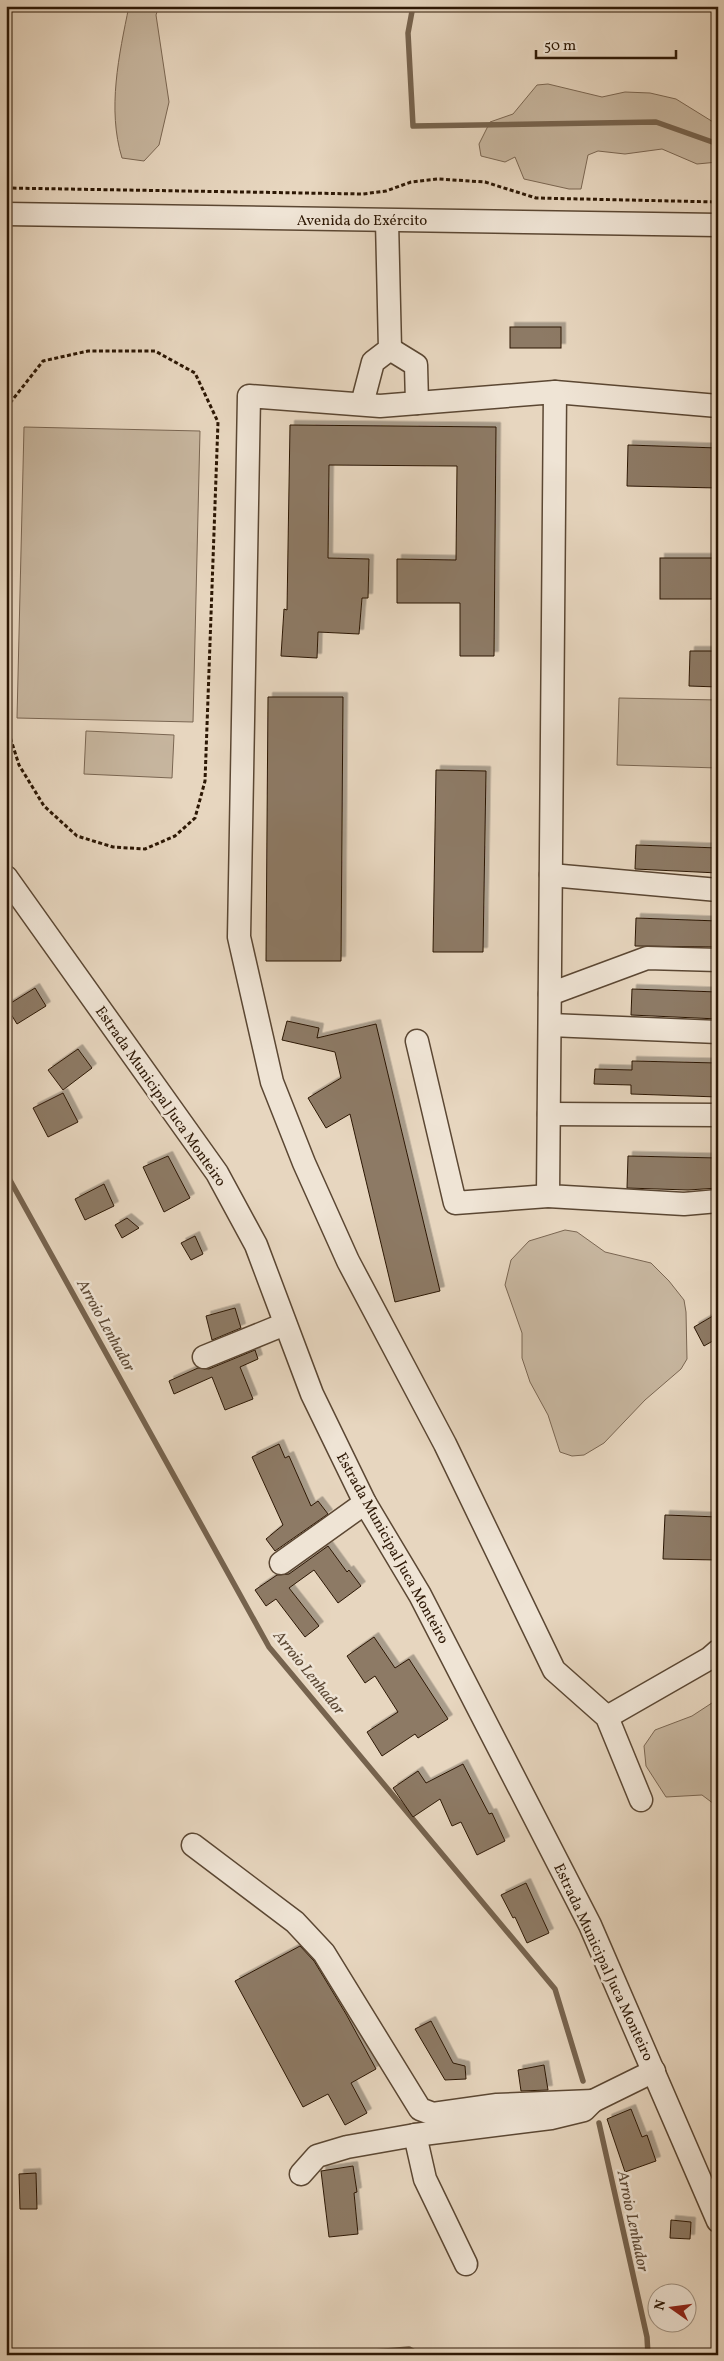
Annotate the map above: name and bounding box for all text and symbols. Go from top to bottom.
scale bar [536,28,676,60]
text: 50 m [544,36,576,57]
street label: Avenida do Exército [297,211,427,232]
street label: Estrada Municipal Juca Monteiro [89,1002,230,1191]
water label: Arroio Lenhador [70,1275,140,1377]
street label: Estrada Municipal Juca Monteiro [330,1449,453,1648]
water label: Arroio Lenhador [267,1626,350,1721]
street label: Estrada Municipal Juca Monteiro [547,1860,658,2065]
water label: Arroio Lenhador [610,2168,654,2275]
north arrow [646,2284,696,2334]
text: N [650,2298,671,2312]

